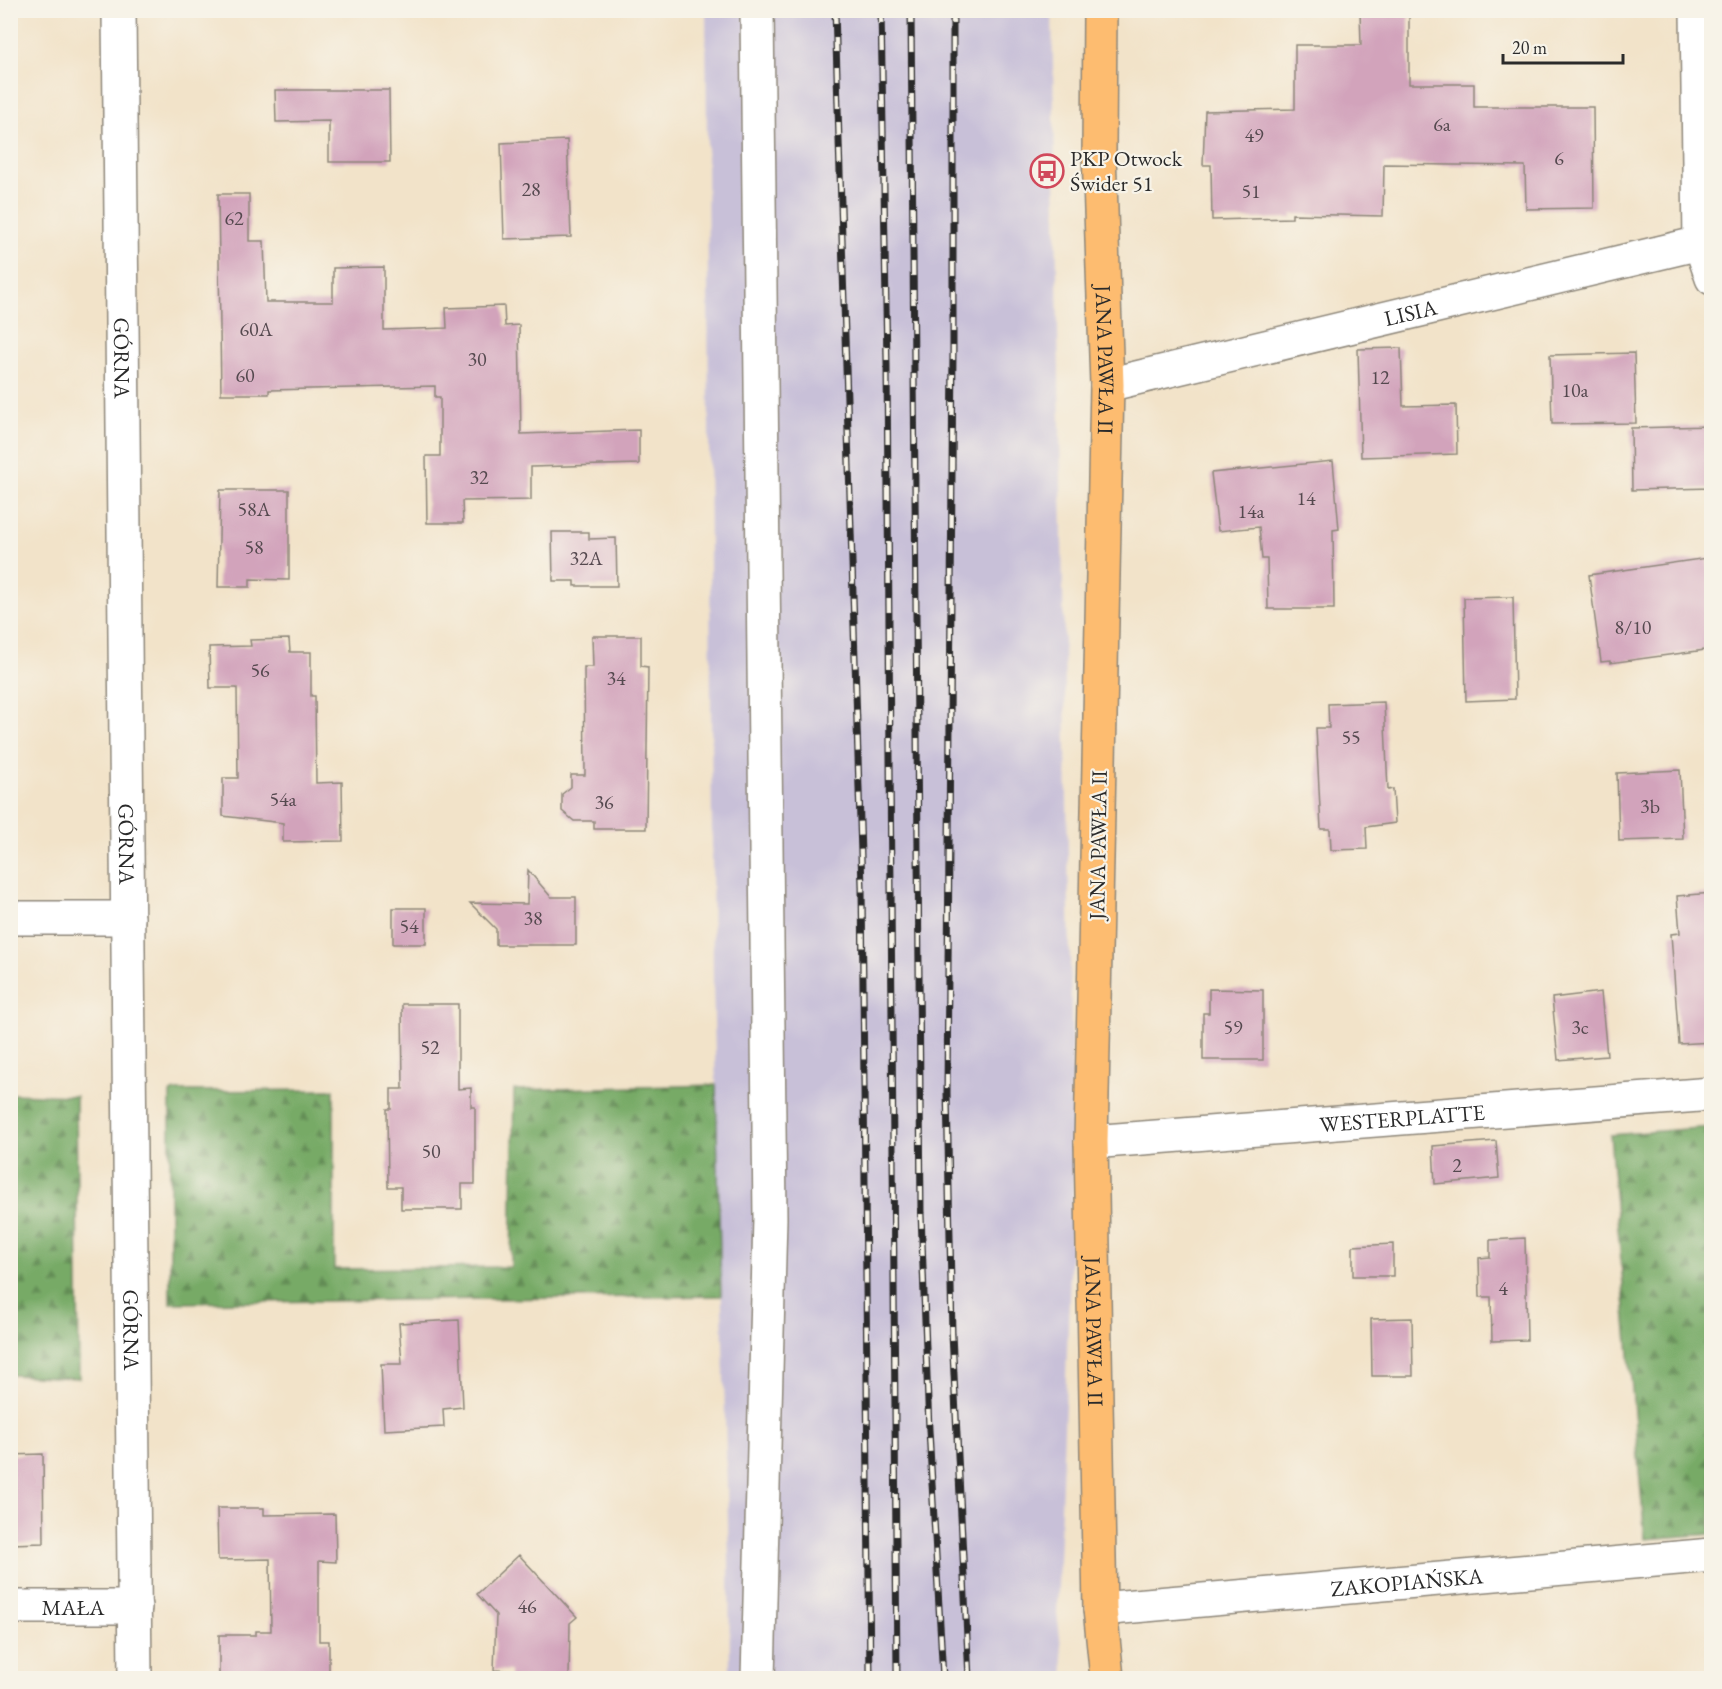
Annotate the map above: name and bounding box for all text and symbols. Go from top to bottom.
scale bar [1503,27,1623,65]
text: 20 m [1512,36,1547,59]
house number: 6a [1433,111,1451,137]
house number: 49 [1244,122,1264,148]
place label: PKP Otwock Świder 51 [1070,144,1183,198]
house number: 6 [1554,145,1564,171]
bus stop icon: PKP Otwock Świder 51 [1029,153,1065,189]
house number: 28 [521,176,541,202]
house number: 51 [1241,178,1261,204]
house number: 62 [224,205,244,231]
street label: JANA PAWŁA II [1089,283,1122,436]
street label: LISIA [1381,292,1440,333]
house number: 60A [239,316,273,342]
street label: GÓRNA [107,317,137,399]
house number: 30 [467,346,487,372]
house number: 60 [235,362,255,388]
house number: 12 [1370,364,1390,390]
house number: 10a [1561,377,1589,403]
house number: 32 [469,464,489,490]
house number: 14 [1296,485,1316,511]
house number: 58A [237,496,271,522]
house number: 14a [1237,498,1265,524]
house number: 58 [244,534,264,560]
house number: 32A [569,545,603,571]
house number: 8/10 [1615,614,1652,640]
house number: 56 [250,657,270,683]
house number: 34 [606,665,626,691]
house number: 55 [1341,724,1361,750]
street label: JANA PAWŁA II [1082,769,1114,922]
house number: 54a [269,786,297,812]
house number: 36 [594,789,614,815]
house number: 3b [1640,793,1660,819]
street label: GÓRNA [112,803,142,885]
house number: 38 [523,905,543,931]
house number: 54 [399,913,419,939]
house number: 59 [1223,1014,1243,1040]
house number: 3c [1571,1014,1589,1040]
house number: 52 [420,1034,440,1060]
street label: WESTERPLATTE [1318,1097,1486,1139]
house number: 50 [421,1138,441,1164]
house number: 2 [1452,1152,1462,1178]
street label: JANA PAWŁA II [1079,1255,1111,1407]
house number: 4 [1498,1275,1508,1301]
street label: GÓRNA [117,1289,147,1371]
street label: ZAKOPIAŃSKA [1329,1561,1485,1603]
street label: MAŁA [41,1593,105,1622]
house number: 46 [517,1593,537,1619]

